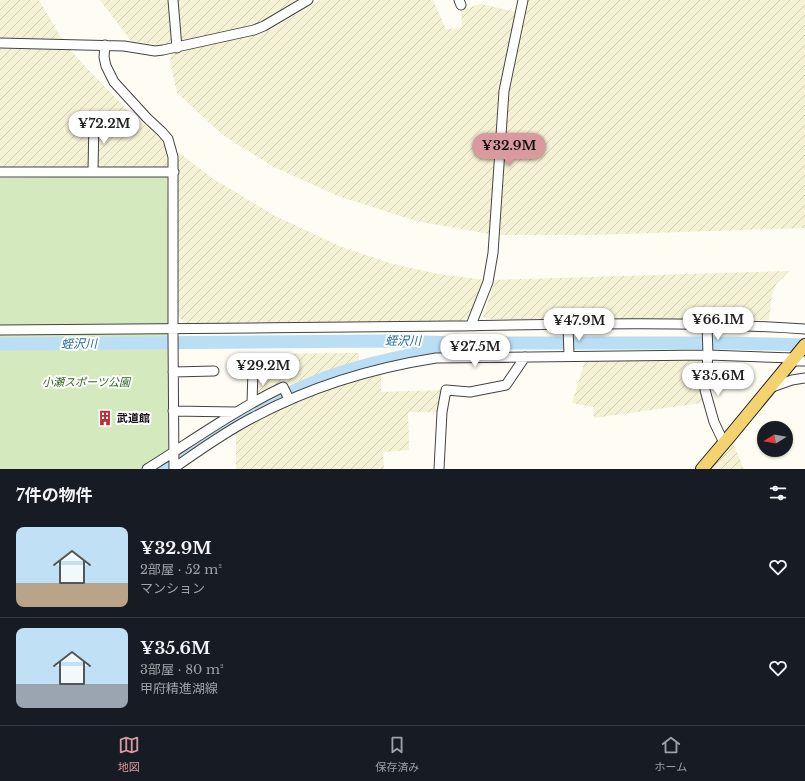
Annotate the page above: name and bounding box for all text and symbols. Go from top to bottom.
pin: ¥72.2M [71,111,137,145]
text: ¥72.2M [78,115,130,132]
pin: ¥32.9M [476,133,542,167]
text: ¥32.9M [482,137,536,154]
pin: ¥66.1M [685,307,751,341]
pin: ¥47.9M [546,308,612,342]
text: ¥66.1M [692,311,744,328]
text: ¥47.9M [553,312,605,329]
water label: 蛭沢川 [385,333,423,348]
pin: ¥27.5M [442,334,508,368]
water label: 蛭沢川 [61,336,99,351]
text: ¥27.5M [449,338,501,355]
pin: ¥29.2M [230,353,296,387]
text: ¥29.2M [236,357,290,374]
pin: ¥35.6M [685,363,751,397]
text: ¥35.6M [691,367,745,384]
park label: 小瀬スポーツ公園 [42,375,132,389]
building icon: 武道館 [96,409,114,427]
place label: 武道館 [117,411,150,425]
north arrow [757,421,793,457]
map controls [757,421,793,457]
icon: filters [767,482,789,504]
text: 7件の物件 [16,485,93,506]
text: ¥32.9M [140,538,212,559]
icon: home [48,543,96,591]
icon: heart [767,556,789,578]
text: 2部屋 · 52 m² [140,561,222,578]
text: マンション [140,580,205,597]
text: ¥35.6M [140,638,211,659]
icon: home [48,644,96,692]
icon: heart [767,657,789,679]
text: 3部屋 · 80 m² [140,661,224,678]
text: 甲府精進湖線 [140,680,218,697]
tab: 地図 [118,734,140,774]
tab: 保存済み [375,734,419,774]
tab: ホーム [655,734,687,774]

